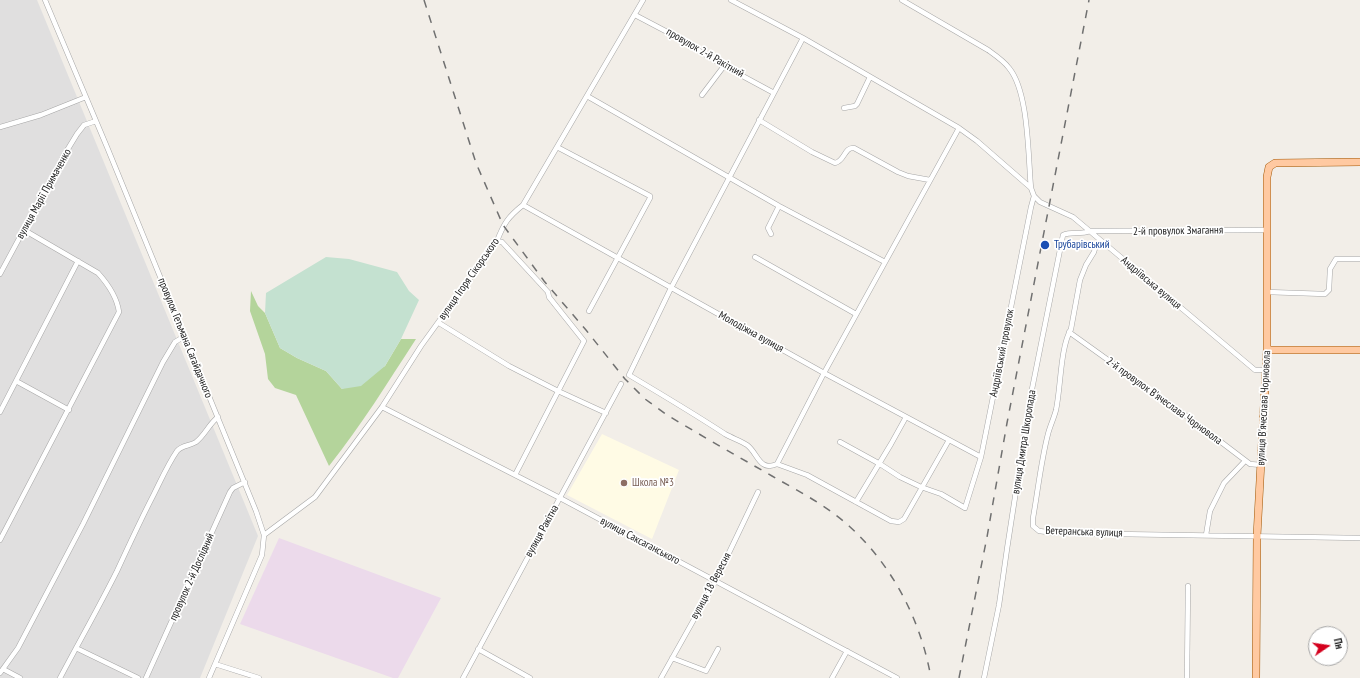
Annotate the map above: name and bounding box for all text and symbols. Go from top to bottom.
street label: провулок 2-й Ракітний [664,25,746,81]
street label: вулиця Марії Примаченко [14,147,74,241]
street label: 2-й провулок Змагання [1133,224,1223,238]
street label: вулиця Ігоря Сікорського [436,235,502,323]
place label: Трубарівський [1054,238,1109,252]
marker: Трубарівський [1039,239,1051,251]
street label: Андріївська вулиця [1118,254,1184,312]
street label: провулок Гетьмана Сагайдачного [155,276,215,400]
street label: Андріївський провулок [987,308,1017,398]
street label: Молодіжна вулиця [716,309,786,355]
street label: вулиця В'ячеслава Чорновола [1254,350,1274,466]
street label: 2-й провулок В'ячеслава Чорновола [1103,354,1225,448]
street label: вулиця Дмитра Шкоропада [1009,389,1039,495]
place label: Школа №3 [632,476,674,490]
marker: Школа №3 [619,478,629,488]
street label: вулиця Ракітна [522,503,562,559]
street label: вулиця Саксаганського [598,514,682,568]
street label: Ветеранська вулиця [1045,524,1123,540]
street label: провулок 2-й Дослідний [167,531,217,623]
street label: вулиця 18 Вересня [688,551,734,621]
north arrow [1308,626,1348,666]
text: Пн [1331,637,1347,650]

